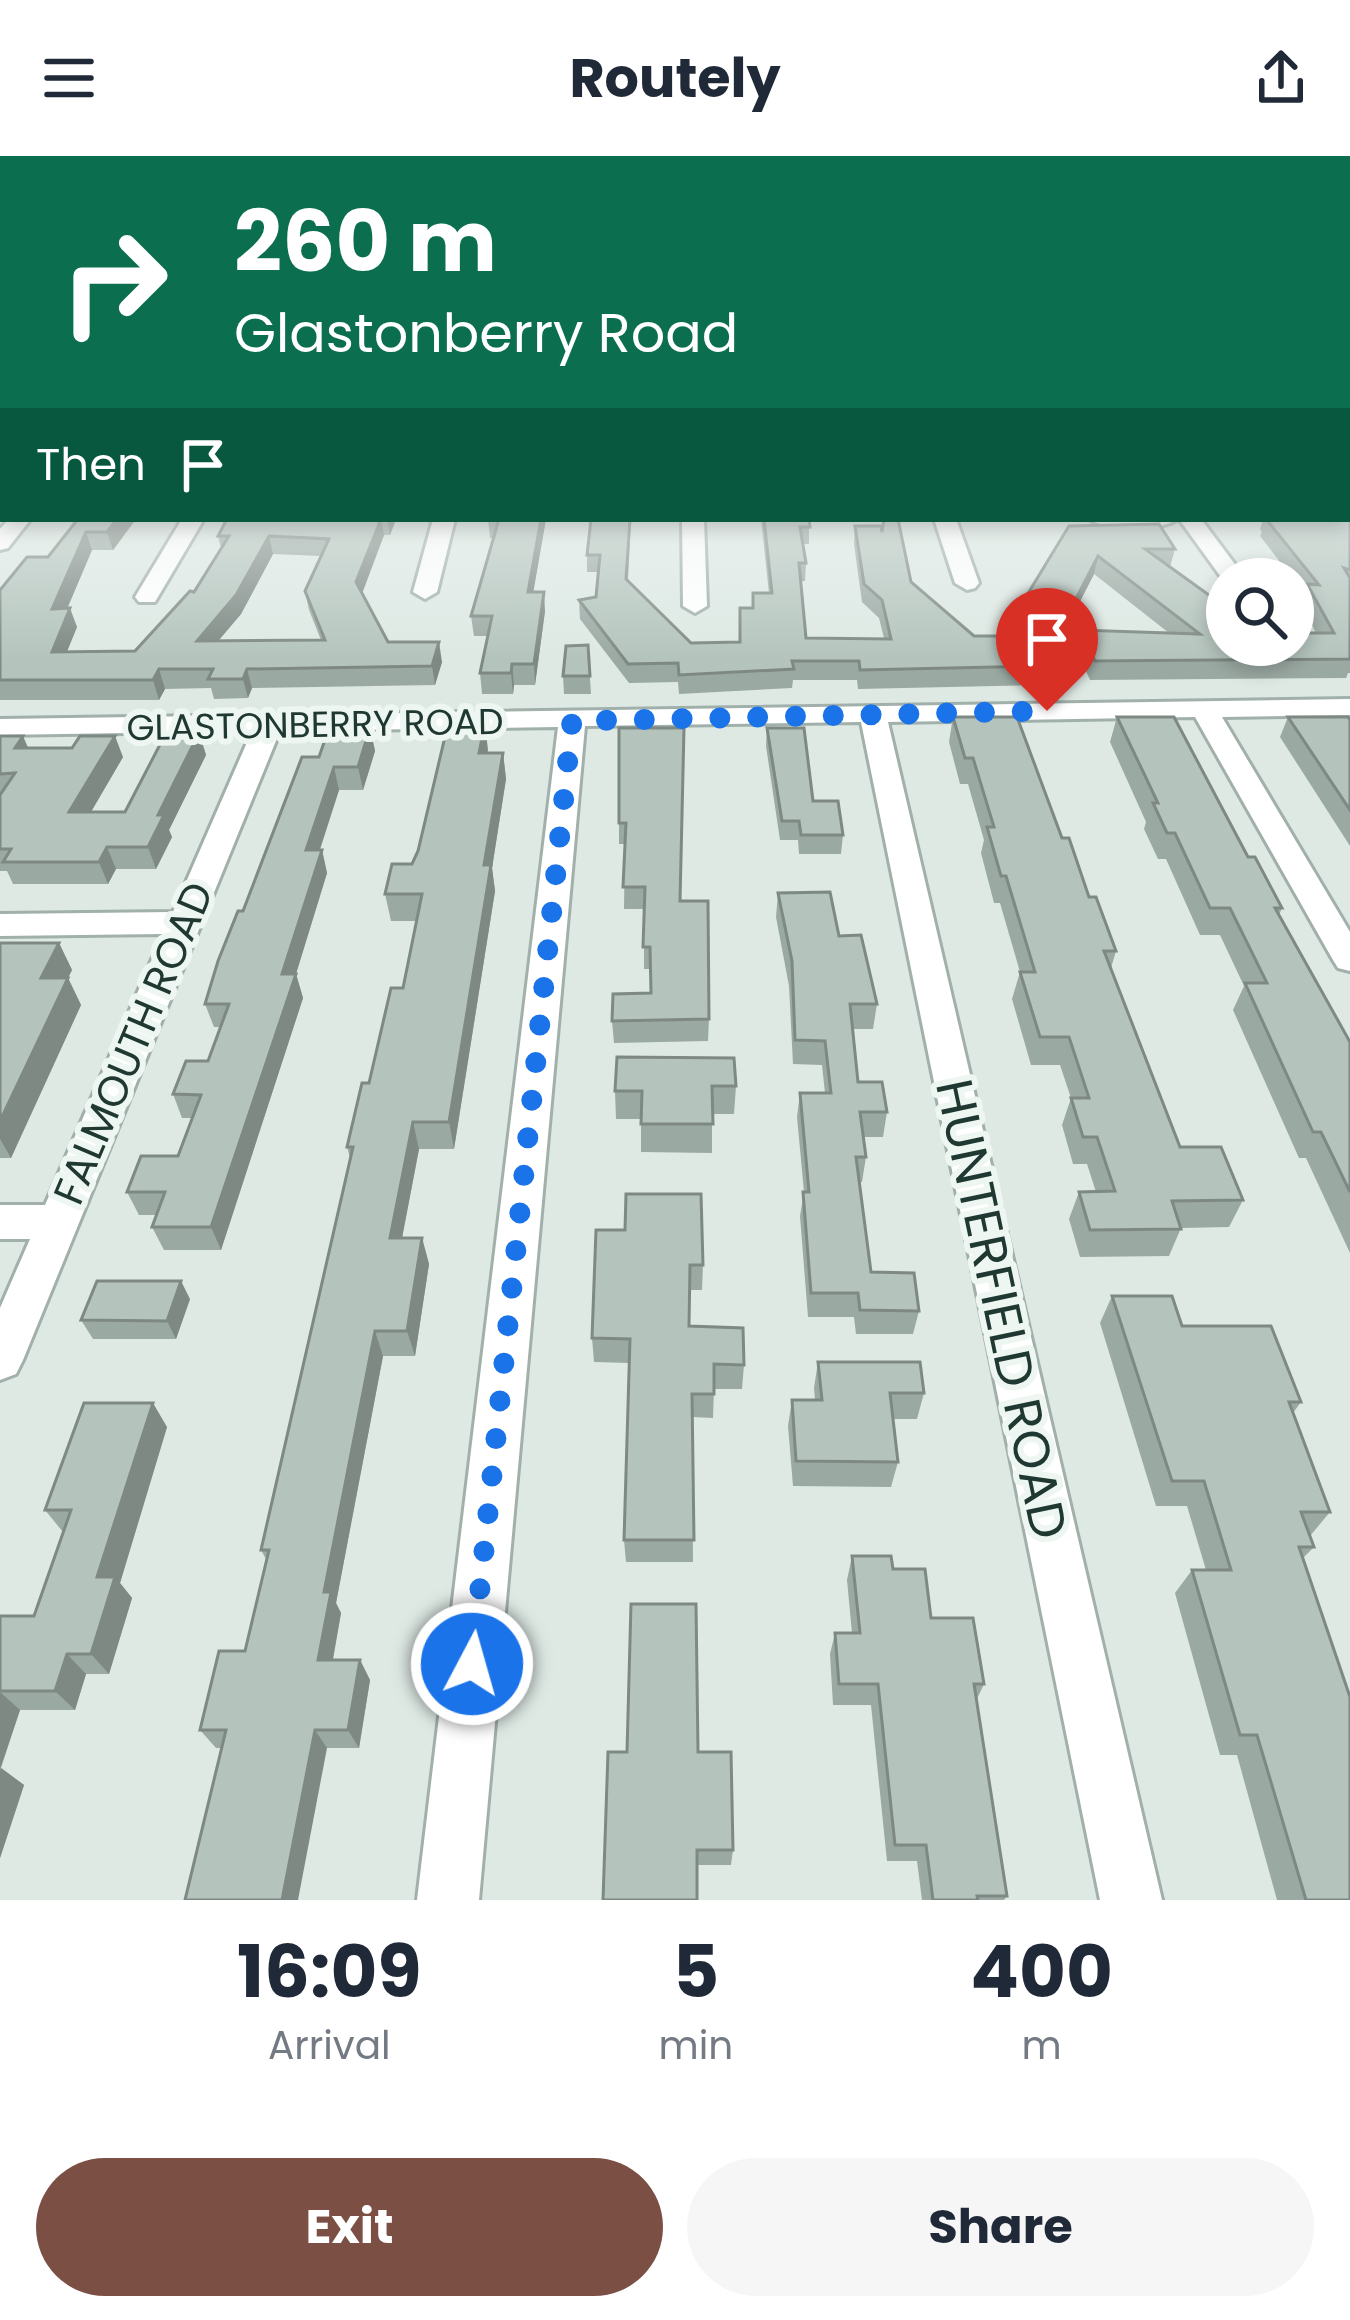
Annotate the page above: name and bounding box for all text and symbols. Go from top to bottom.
text: Routely [569,40,781,116]
icon: menu [36,45,102,111]
icon: share [1248,45,1314,111]
text: 260 m [234,183,497,300]
icon: right [36,204,192,360]
text: Glastonberry Road [234,295,738,371]
icon: arrive [170,432,236,498]
text: Then [36,433,146,496]
map controls [1206,558,1314,666]
button: search [1206,558,1314,666]
pin [996,588,1098,711]
icon: arrive [1014,606,1080,672]
street label: GLASTONBERRY ROAD [126,696,504,753]
street label: FALMOUTH ROAD [39,873,228,1213]
street label: HUNTERFIELD ROAD [918,1073,1086,1545]
position arrow [409,1601,535,1727]
text: 16:09 [237,1921,422,2022]
text: 5 [673,1921,719,2022]
text: 400 [970,1921,1113,2022]
text: Arrival [268,2018,391,2073]
text: min [659,2018,733,2073]
text: m [1022,2018,1062,2073]
button: Exit [36,2158,663,2296]
button: Share [687,2158,1314,2296]

